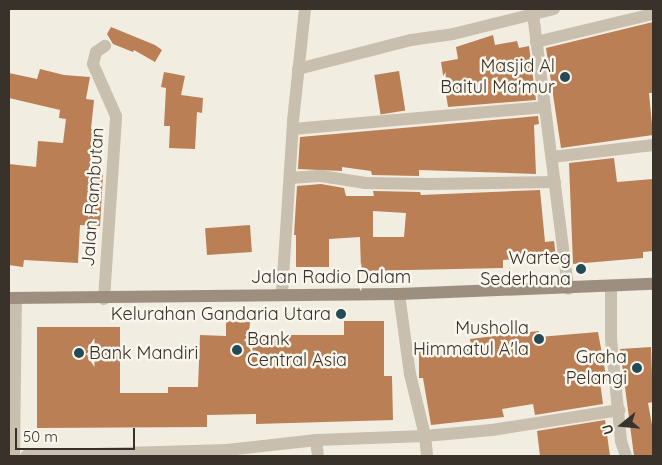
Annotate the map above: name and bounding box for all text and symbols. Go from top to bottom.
place label: Masjid Al Baitul Ma'mur [440,56,555,98]
marker: Masjid Al Baitul Ma'mur [559,71,571,83]
street label: Jalan Rambutan [77,127,109,267]
place label: Warteg Sederhana [480,248,571,290]
marker: Warteg Sederhana [575,263,587,275]
street label: Jalan Radio Dalam [251,266,411,288]
place label: Kelurahan Gandaria Utara [111,303,331,325]
marker: Kelurahan Gandaria Utara [335,308,347,320]
place label: Musholla Himmatul A'la [413,318,529,360]
place label: Bank Central Asia [247,329,347,372]
marker: Musholla Himmatul A'la [533,333,545,345]
place label: Bank Mandiri [89,342,198,364]
marker: Bank Central Asia [231,344,243,356]
marker: Bank Mandiri [73,347,85,359]
place label: Graha Pelangi [566,347,627,389]
marker: Graha Pelangi [631,362,643,374]
north arrow [597,400,647,450]
scale bar [18,418,138,450]
text: U [598,422,618,437]
text: 50 m [23,427,58,446]

